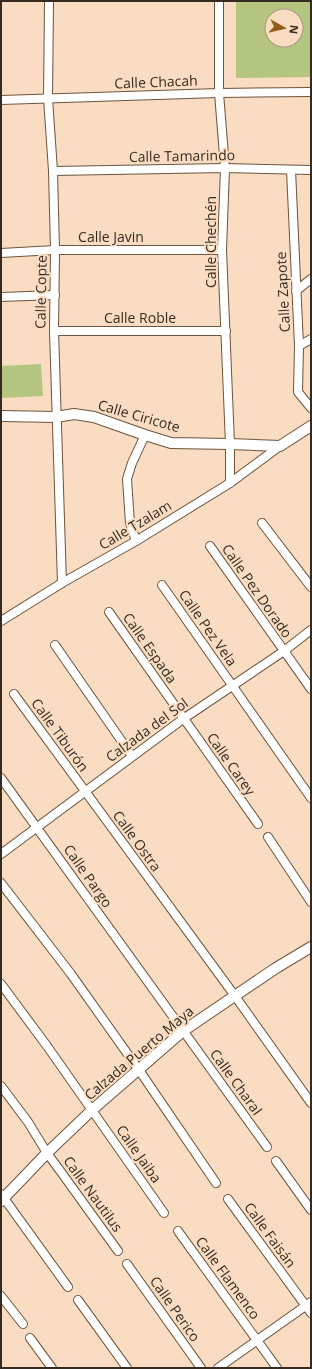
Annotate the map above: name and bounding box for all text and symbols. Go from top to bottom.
north arrow [264,8,304,48]
text: N [286,24,302,35]
street label: Calle Chacah [114,71,198,92]
street label: Calle Tamarindo [129,145,235,166]
street label: Calle Chechén [201,196,220,288]
street label: Calle Javin [78,227,144,246]
street label: Calle Zapote [271,251,294,333]
street label: Calle Copte [30,255,51,329]
street label: Calle Roble [104,308,176,327]
street label: Calle Ciricote [96,395,183,436]
street label: Calle Tzalam [95,495,175,554]
street label: Calle Pez Dorado [218,540,297,642]
street label: Calle Pez Vela [175,586,242,670]
street label: Calle Espada [119,609,182,687]
street label: Calzada del Sol [102,693,192,766]
street label: Calle Tiburón [27,694,93,775]
street label: Calle Carey [203,729,261,800]
street label: Calle Ostra [109,806,166,875]
street label: Calle Pargo [60,840,117,911]
street label: Calzada Puerto Maya [80,1001,197,1104]
street label: Calle Charal [206,1045,267,1119]
street label: Calle Jaiba [113,1121,166,1186]
street label: Calle Nautilus [59,1152,128,1236]
street label: Calle Faisán [240,1198,301,1271]
street label: Calle Flamenco [192,1232,265,1323]
street label: Calle Perico [146,1272,205,1345]

